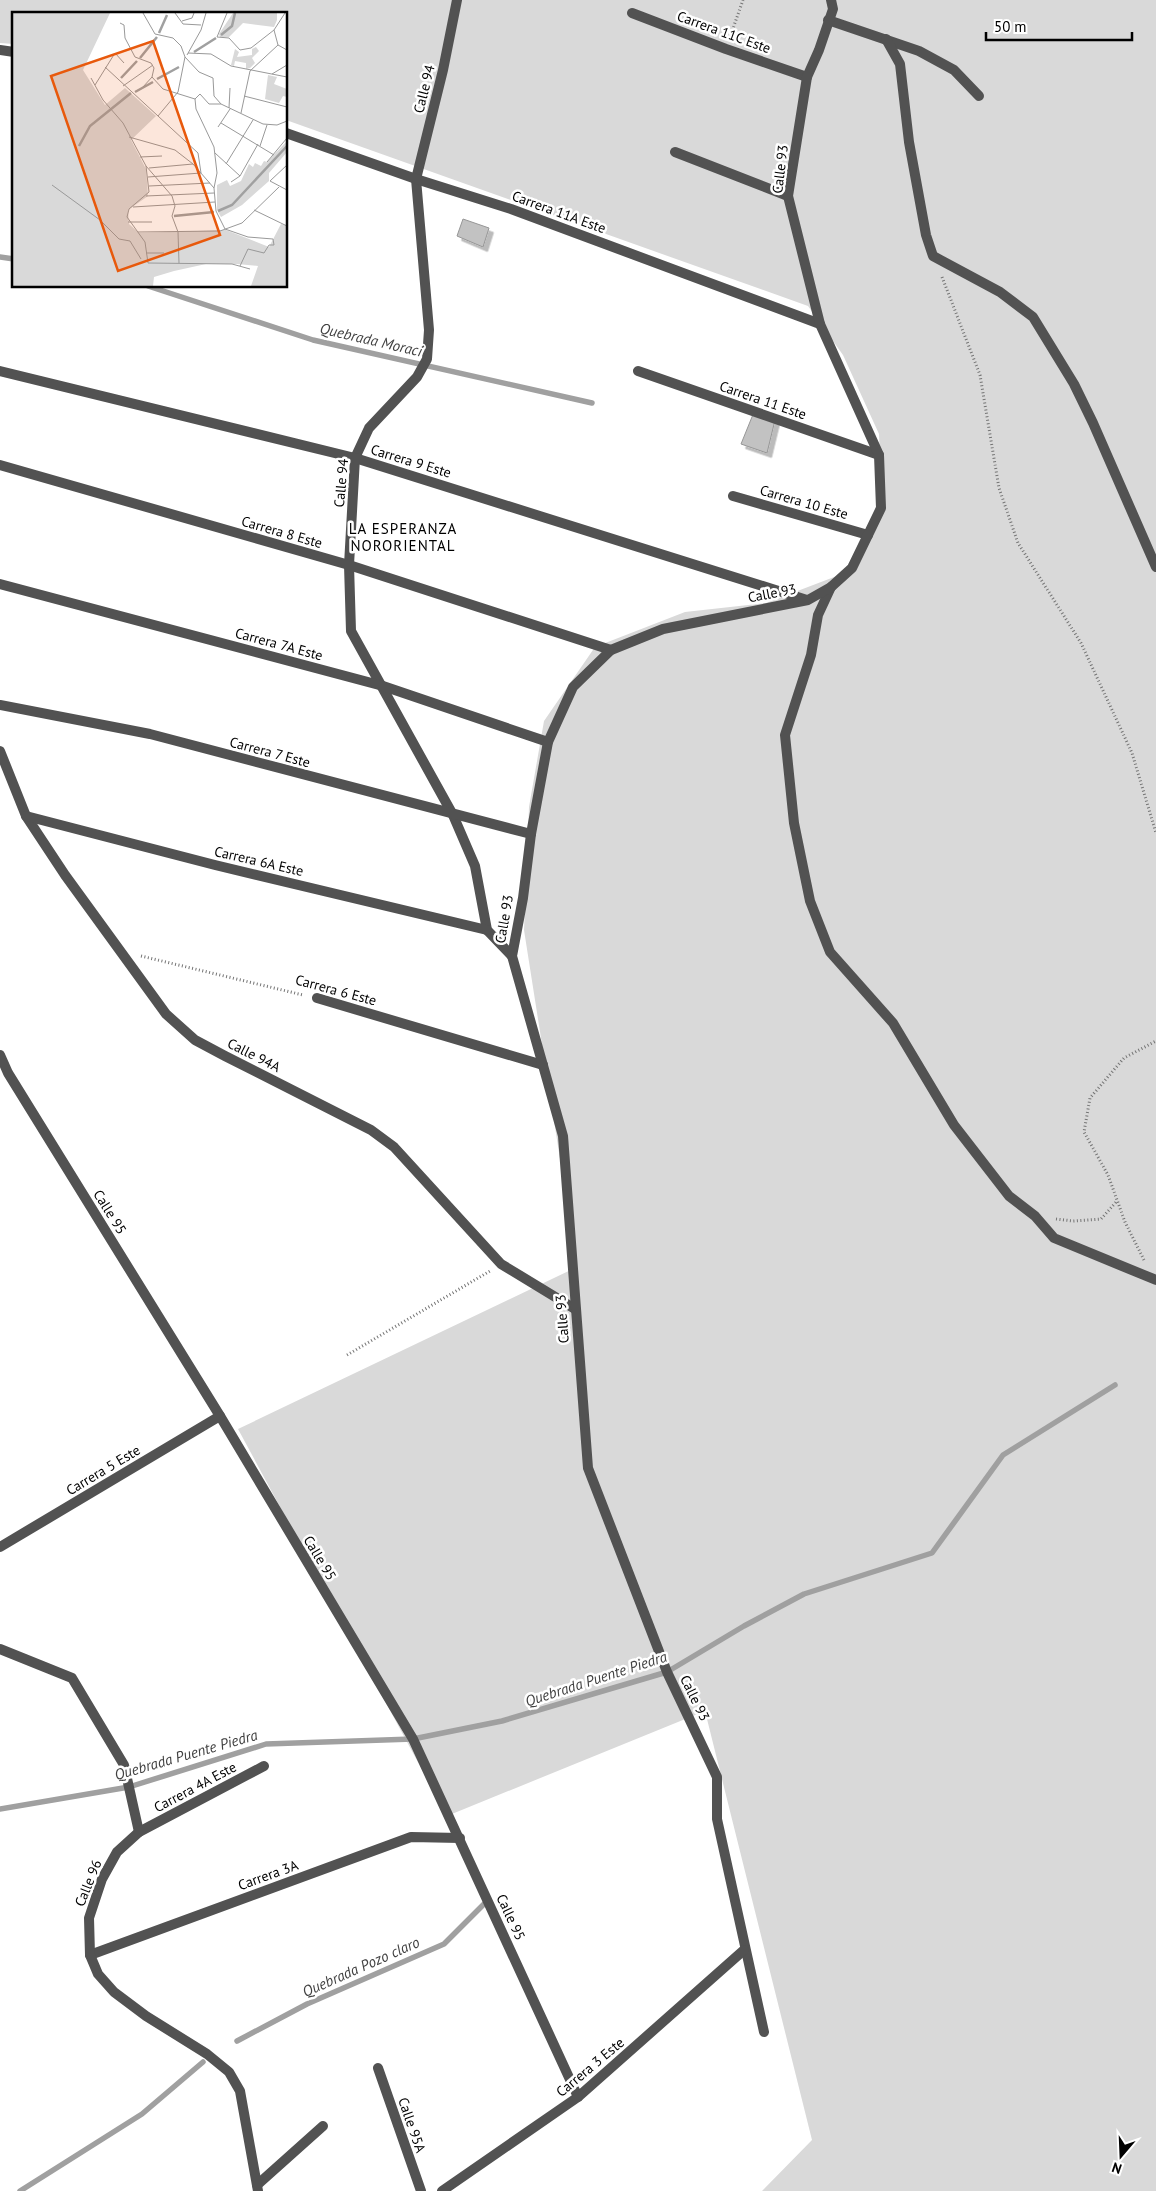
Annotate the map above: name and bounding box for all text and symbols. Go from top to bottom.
street label: Carrera 11C Este [675,7,773,57]
scale bar [986,10,1132,42]
inset map [12,12,288,288]
text: 50 m [994,17,1027,36]
street label: Calle 94 [409,63,439,115]
street label: Calle 93 [768,144,792,194]
street label: Carrera 11A Este [510,187,608,237]
water label: Quebrada Moraci [318,318,425,361]
street label: Carrera 11 Este [717,377,809,423]
street label: Carrera 9 Este [369,440,453,482]
street label: Calle 94 [330,457,352,508]
street label: Carrera 10 Este [758,481,850,523]
street label: Carrera 8 Este [240,512,324,552]
district label: LA ESPERANZA NORORIENTAL [349,519,457,555]
street label: Calle 93 [746,579,798,607]
street label: Carrera 7A Este [233,624,325,664]
street label: Carrera 7 Este [228,733,312,771]
street label: Carrera 6A Este [213,842,305,880]
street label: Calle 93 [491,893,517,945]
street label: Carrera 6 Este [293,971,379,1009]
street label: Calle 94A [224,1034,284,1076]
street label: Calle 95 [89,1186,131,1238]
street label: Calle 93 [551,1294,573,1344]
street label: Carrera 5 Este [63,1441,143,1499]
street label: Calle 95 [300,1532,340,1584]
water label: Quebrada Puente Piedra [522,1646,670,1710]
street label: Calle 93 [676,1672,714,1724]
water label: Quebrada Puente Piedra [112,1725,260,1784]
street label: Carrera 4A Este [151,1758,239,1816]
street label: Carrera 3A [236,1856,301,1894]
street label: Calle 96 [70,1857,106,1909]
street label: Calle 95 [492,1891,530,1943]
water label: Quebrada Pozo claro [299,1932,422,2001]
street label: Carrera 3 Este [552,2033,628,2101]
street label: Calle 95A [394,2095,430,2156]
north arrow [1096,2131,1146,2181]
text: N [1109,2158,1124,2178]

